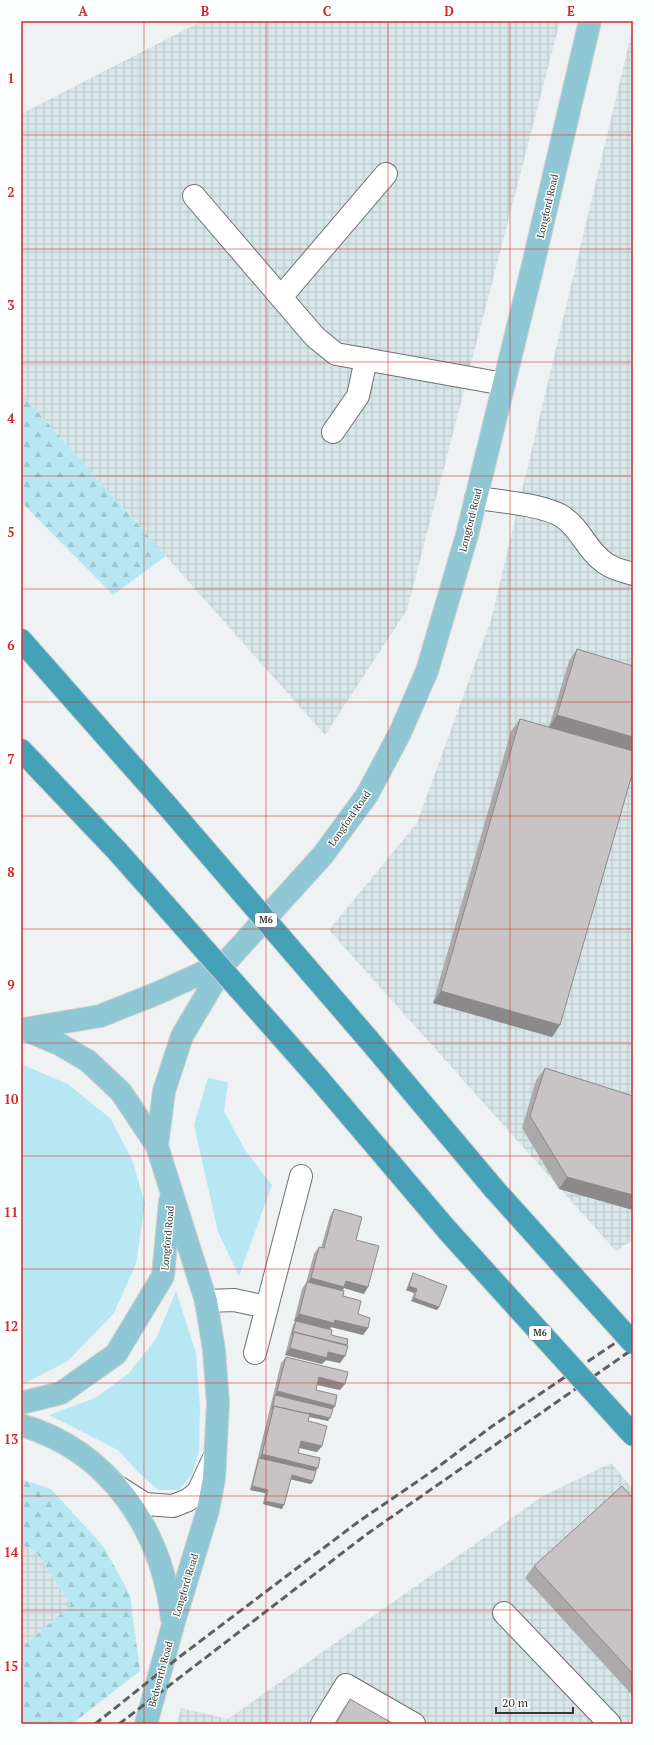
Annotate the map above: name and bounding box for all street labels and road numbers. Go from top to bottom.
street label: Longford Road [534,172,561,239]
street label: Longford Road [456,487,485,553]
street label: Longford Road [325,788,374,849]
road number: M6 [255,913,277,927]
street label: Longford Road [158,1205,177,1271]
road number: M6 [529,1326,551,1340]
street label: Longford Road [170,1552,201,1618]
street label: Bedworth Road [145,1639,176,1708]

